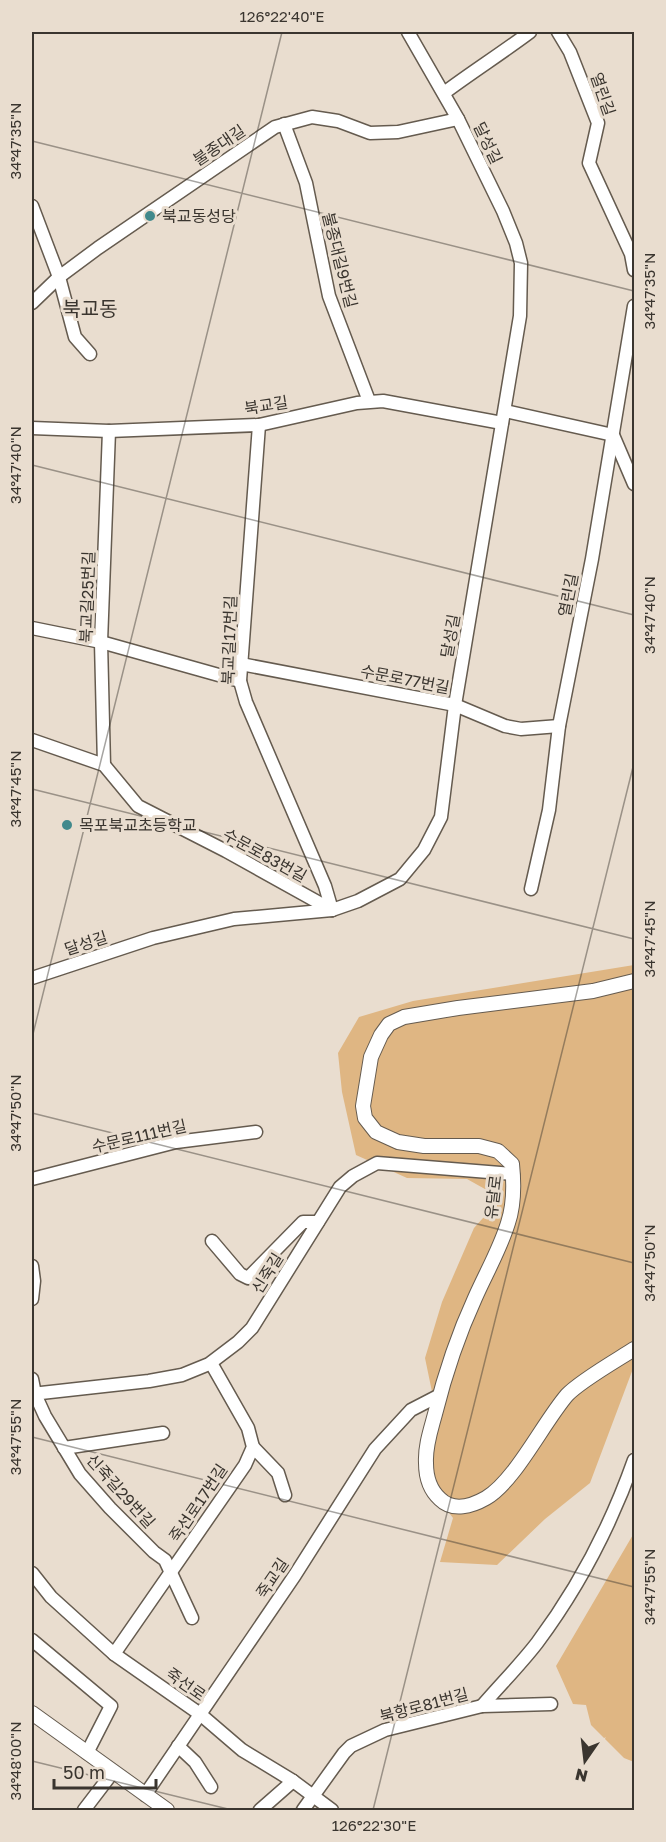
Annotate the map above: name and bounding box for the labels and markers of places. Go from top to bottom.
place label: 북교동성당 [162,206,236,226]
marker: 북교동성당 [143,209,157,223]
place label: 목포북교초등학교 [79,815,197,835]
marker: 목포북교초등학교 [60,818,74,832]

